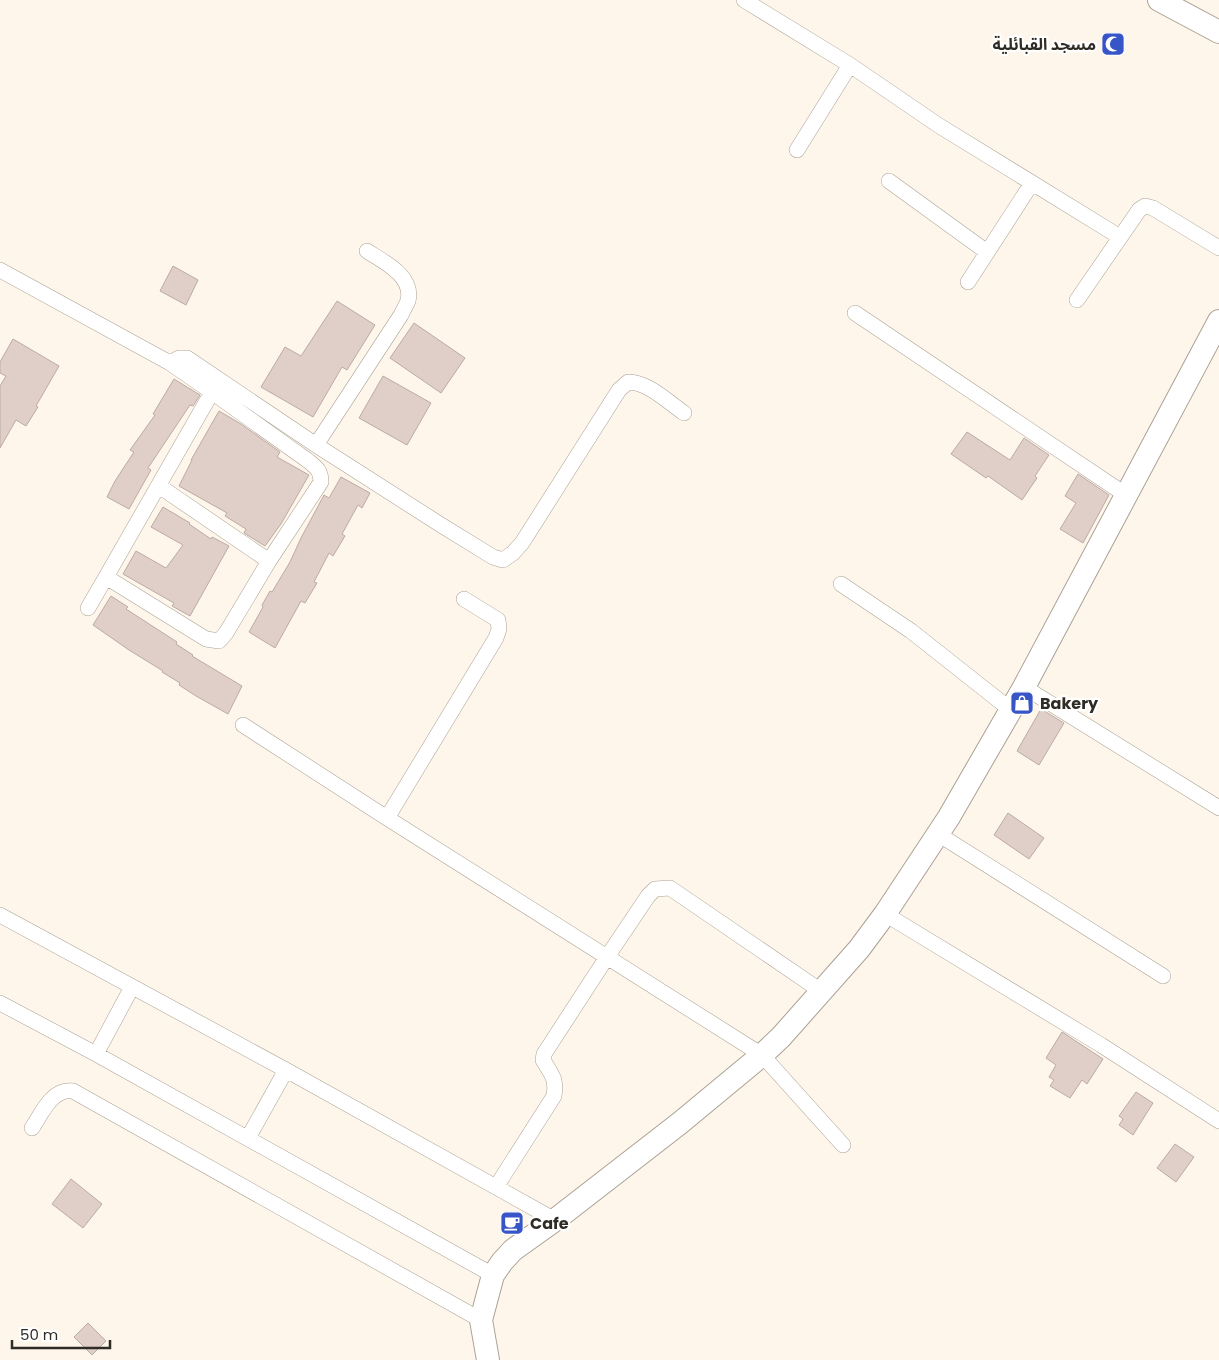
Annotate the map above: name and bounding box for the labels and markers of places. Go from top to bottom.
mosque icon: مسجد القبائلية [1100,31,1126,57]
place label: مسجد القبائلية [993,33,1096,56]
shop icon: Bakery [1009,690,1035,716]
place label: Bakery [1040,692,1099,715]
cafe icon: Cafe [499,1210,525,1236]
place label: Cafe [530,1212,569,1235]

